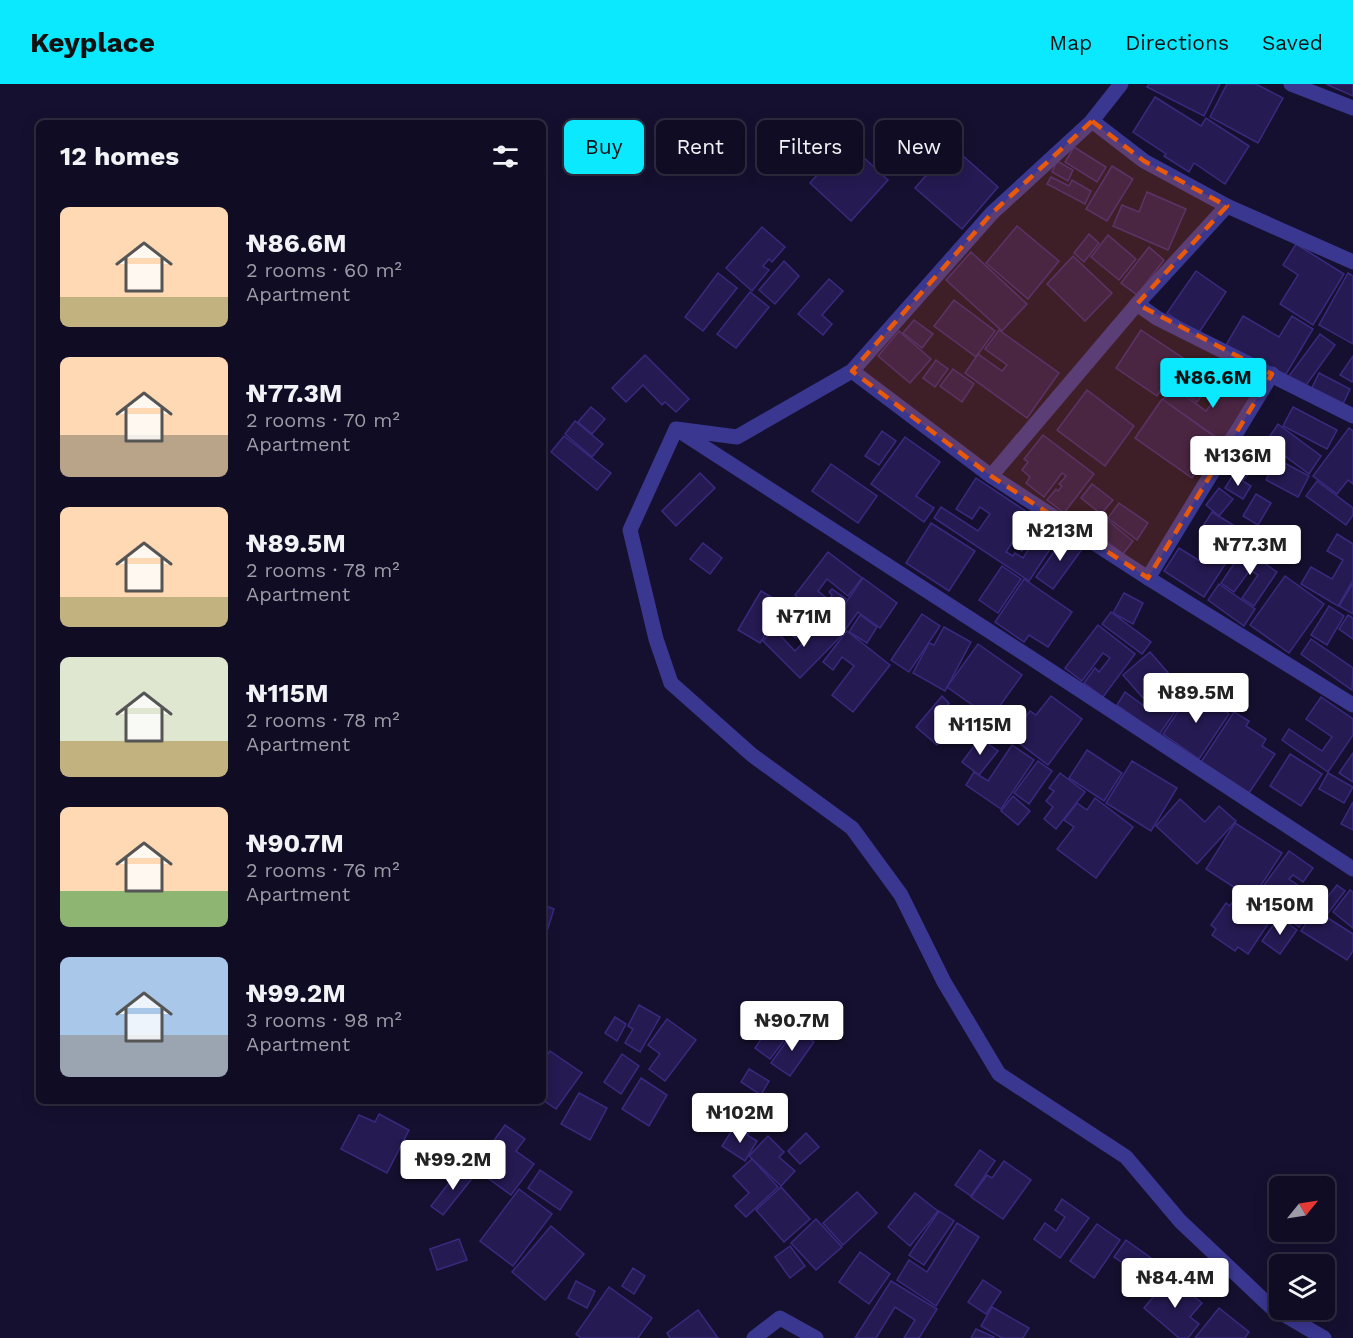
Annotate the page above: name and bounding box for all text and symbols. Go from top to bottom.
text: Keyplace [30,26,155,59]
text: Map [1049,30,1092,55]
text: Directions [1125,30,1229,55]
text: Saved [1262,30,1323,55]
chip: Buy [564,120,644,174]
chip: Rent [656,120,745,174]
chip: Filters [757,120,863,174]
chip: New [875,120,962,174]
icon: filters [489,140,522,173]
text: 12 homes [60,141,179,171]
text: ₦86.6M [246,228,347,258]
icon: home [108,231,180,303]
text: 2 rooms · 60 m² [246,258,402,282]
text: Apartment [246,282,350,306]
pin: ₦86.6M [1164,358,1262,409]
text: ₦86.6M [1174,365,1252,389]
text: ₦77.3M [246,378,343,408]
icon: home [108,381,180,453]
text: 2 rooms · 70 m² [246,408,400,432]
text: Apartment [246,432,350,456]
pin: ₦136M [1196,436,1280,487]
text: ₦136M [1204,443,1272,467]
pin: ₦213M [1018,511,1102,562]
text: ₦213M [1026,518,1094,542]
pin: ₦77.3M [1201,525,1299,576]
text: ₦89.5M [246,528,346,558]
icon: home [108,531,180,603]
text: ₦77.3M [1213,532,1287,556]
text: 2 rooms · 78 m² [246,558,400,582]
text: Apartment [246,582,350,606]
pin: ₦71M [768,597,840,648]
text: ₦71M [776,604,832,628]
pin: ₦89.5M [1147,673,1245,724]
text: ₦115M [246,678,329,708]
text: ₦89.5M [1158,680,1234,704]
icon: home [108,681,180,753]
pin: ₦115M [938,705,1022,756]
text: 2 rooms · 78 m² [246,708,400,732]
text: ₦115M [948,712,1012,736]
text: Apartment [246,732,350,756]
text: ₦90.7M [246,828,344,858]
icon: home [108,831,180,903]
text: 2 rooms · 76 m² [246,858,399,882]
text: Apartment [246,882,350,906]
pin: ₦150M [1238,885,1322,936]
text: ₦150M [1246,892,1314,916]
text: ₦99.2M [246,978,346,1008]
icon: home [108,981,180,1053]
pin: ₦90.7M [743,1001,841,1052]
text: 3 rooms · 98 m² [246,1008,402,1032]
text: ₦90.7M [754,1008,830,1032]
text: Apartment [246,1032,350,1056]
pin: ₦102M [698,1093,782,1144]
text: ₦102M [706,1100,774,1124]
pin: ₦99.2M [404,1140,502,1191]
text: ₦99.2M [415,1147,491,1171]
north arrow [1269,1176,1335,1242]
map controls [1269,1176,1335,1320]
button: layers [1269,1254,1335,1320]
pin: ₦84.4M [1126,1258,1224,1309]
text: ₦84.4M [1136,1265,1214,1289]

